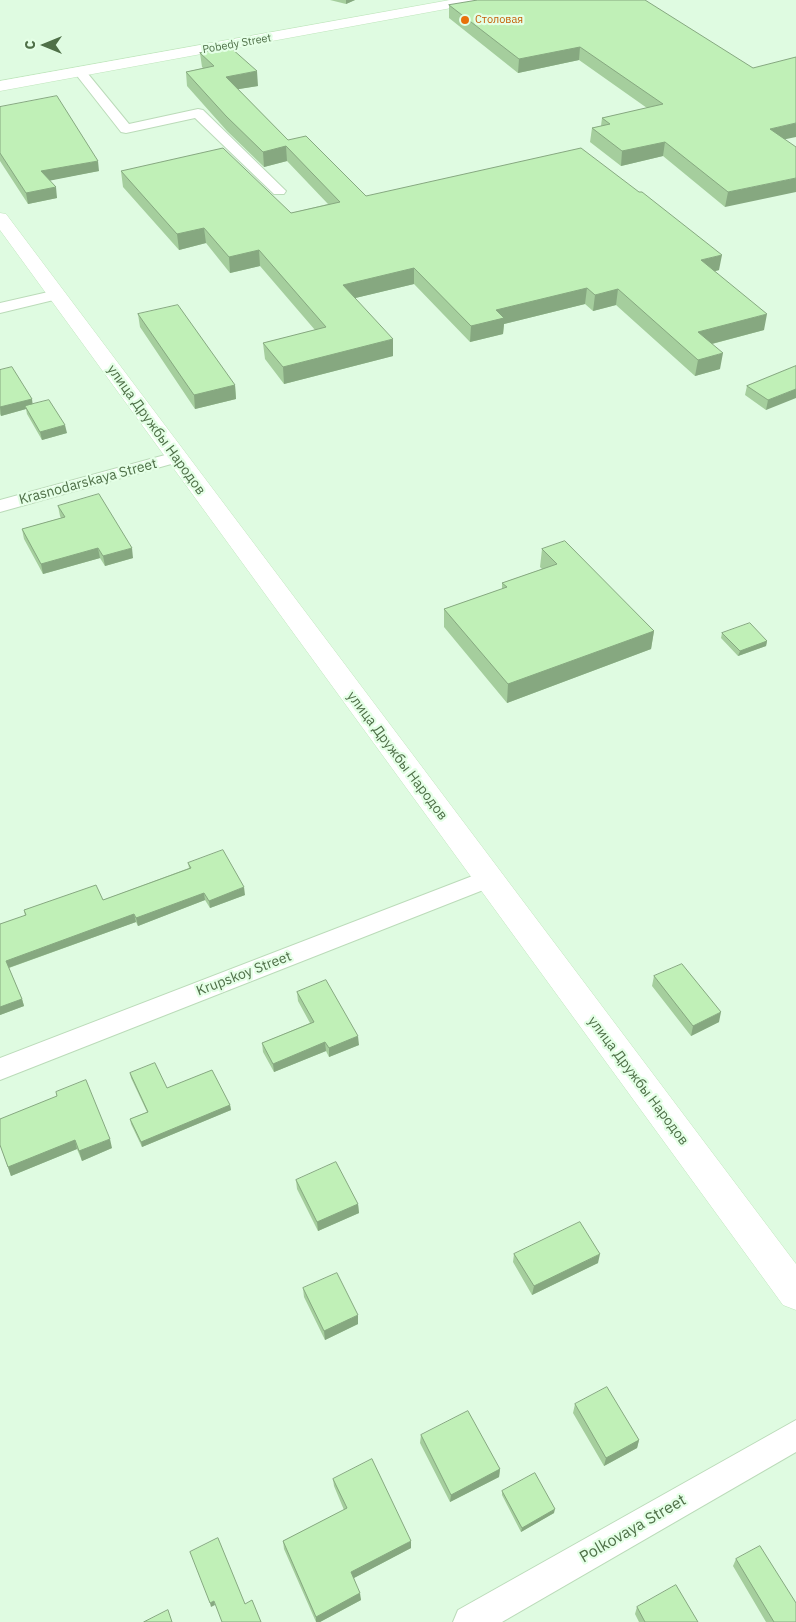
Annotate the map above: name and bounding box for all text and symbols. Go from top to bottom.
place label: Столовая [475,13,523,27]
marker: Столовая [459,14,471,26]
north arrow [20,20,70,70]
street label: Pobedy Street [202,31,272,57]
text: С [21,40,39,50]
street label: улица Дружбы Народов [103,362,209,498]
street label: Krasnodarskaya Street [17,455,159,509]
street label: улица Дружбы Народов [343,688,451,824]
street label: Krupskoy Street [194,948,294,1000]
street label: улица Дружбы Народов [584,1013,692,1149]
street label: Polkovaya Street [576,1491,690,1567]

